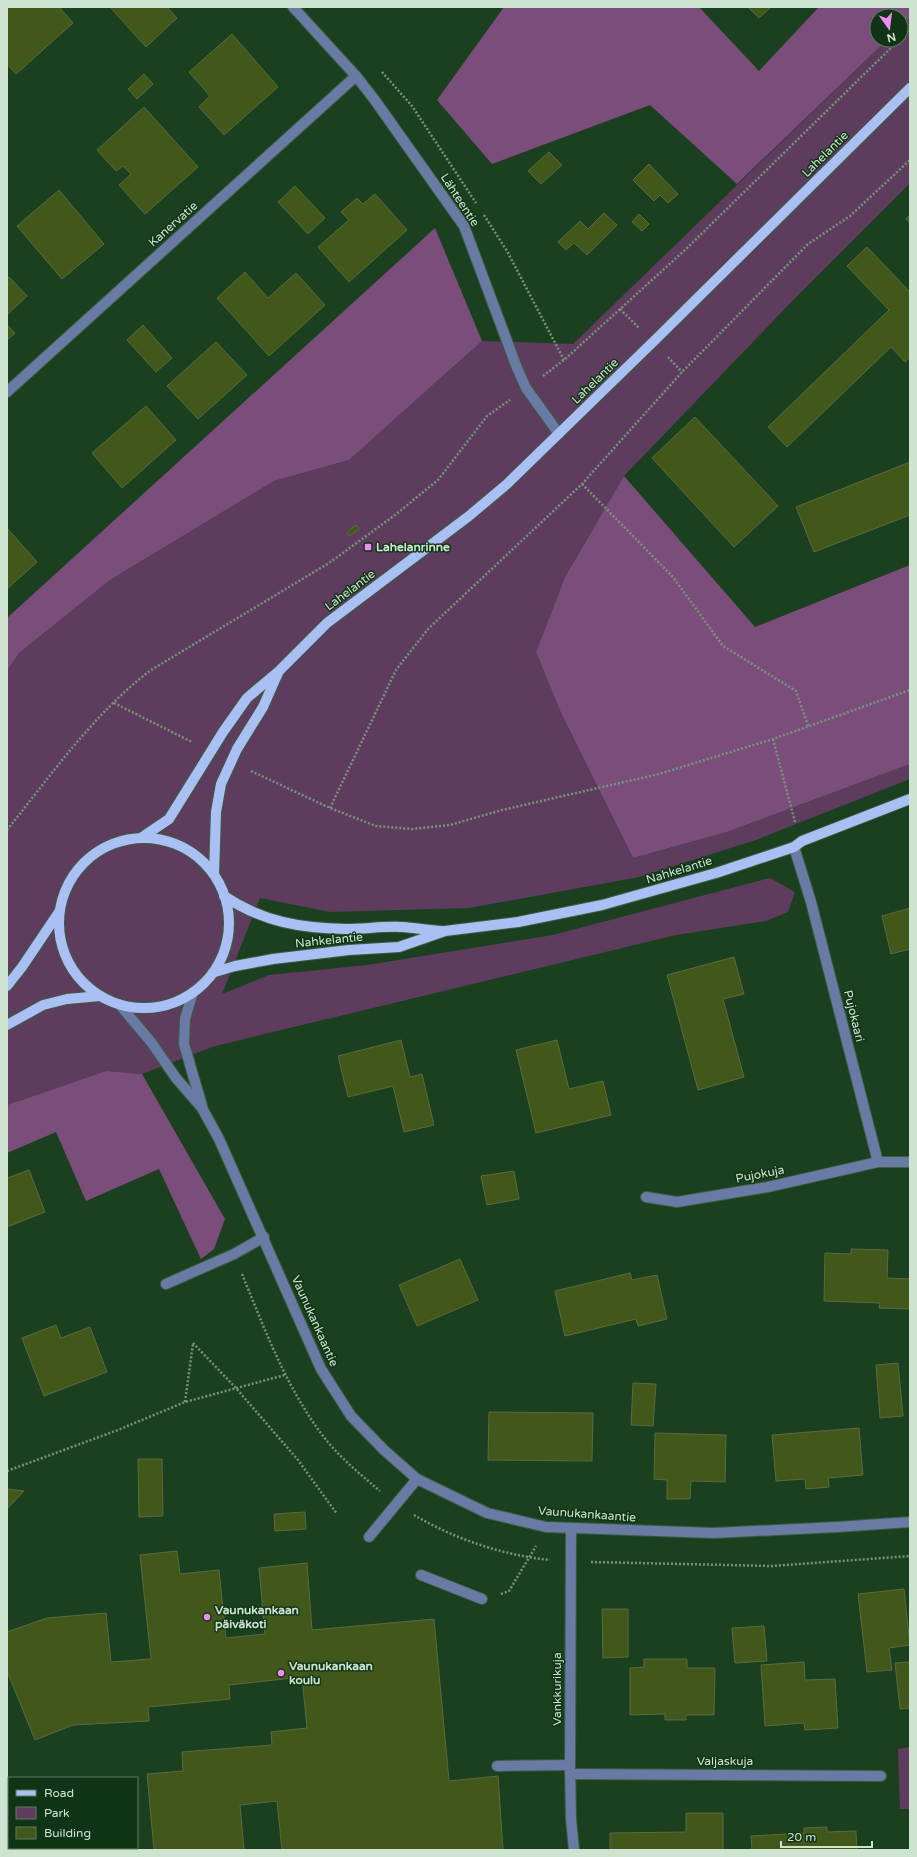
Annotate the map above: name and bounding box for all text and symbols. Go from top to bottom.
north arrow [869,8,909,48]
text: N [885,30,897,45]
street label: Lahelantie [799,128,851,180]
street label: Lähteentie [438,171,482,229]
street label: Kanervatie [146,198,200,250]
street label: Lahelantie [569,355,621,407]
place label: Lahelanrinne [376,540,450,554]
marker: Lahelanrinne [363,542,373,552]
street label: Lahelantie [322,567,378,613]
street label: Nahkelantie [644,853,714,887]
street label: Nahkelantie [294,929,364,951]
street label: Pujokaari [841,989,867,1043]
street label: Pujokuja [734,1162,786,1186]
street label: Vaunukankaantie [289,1273,341,1369]
street label: Vaunukankaantie [538,1504,637,1524]
place label: Vaunukankaan päiväkoti [215,1603,299,1632]
marker: Vaunukankaan päiväkoti [202,1612,212,1622]
street label: Vankkurikuja [550,1652,564,1726]
place label: Vaunukankaan koulu [289,1659,373,1687]
marker: Vaunukankaan koulu [276,1668,286,1678]
street label: Valjaskuja [697,1754,753,1768]
legend [8,1777,138,1849]
text: Road [44,1786,74,1800]
text: Park [44,1806,70,1820]
scale bar [781,1823,872,1849]
text: Building [44,1826,91,1840]
text: 20 m [787,1830,816,1844]

